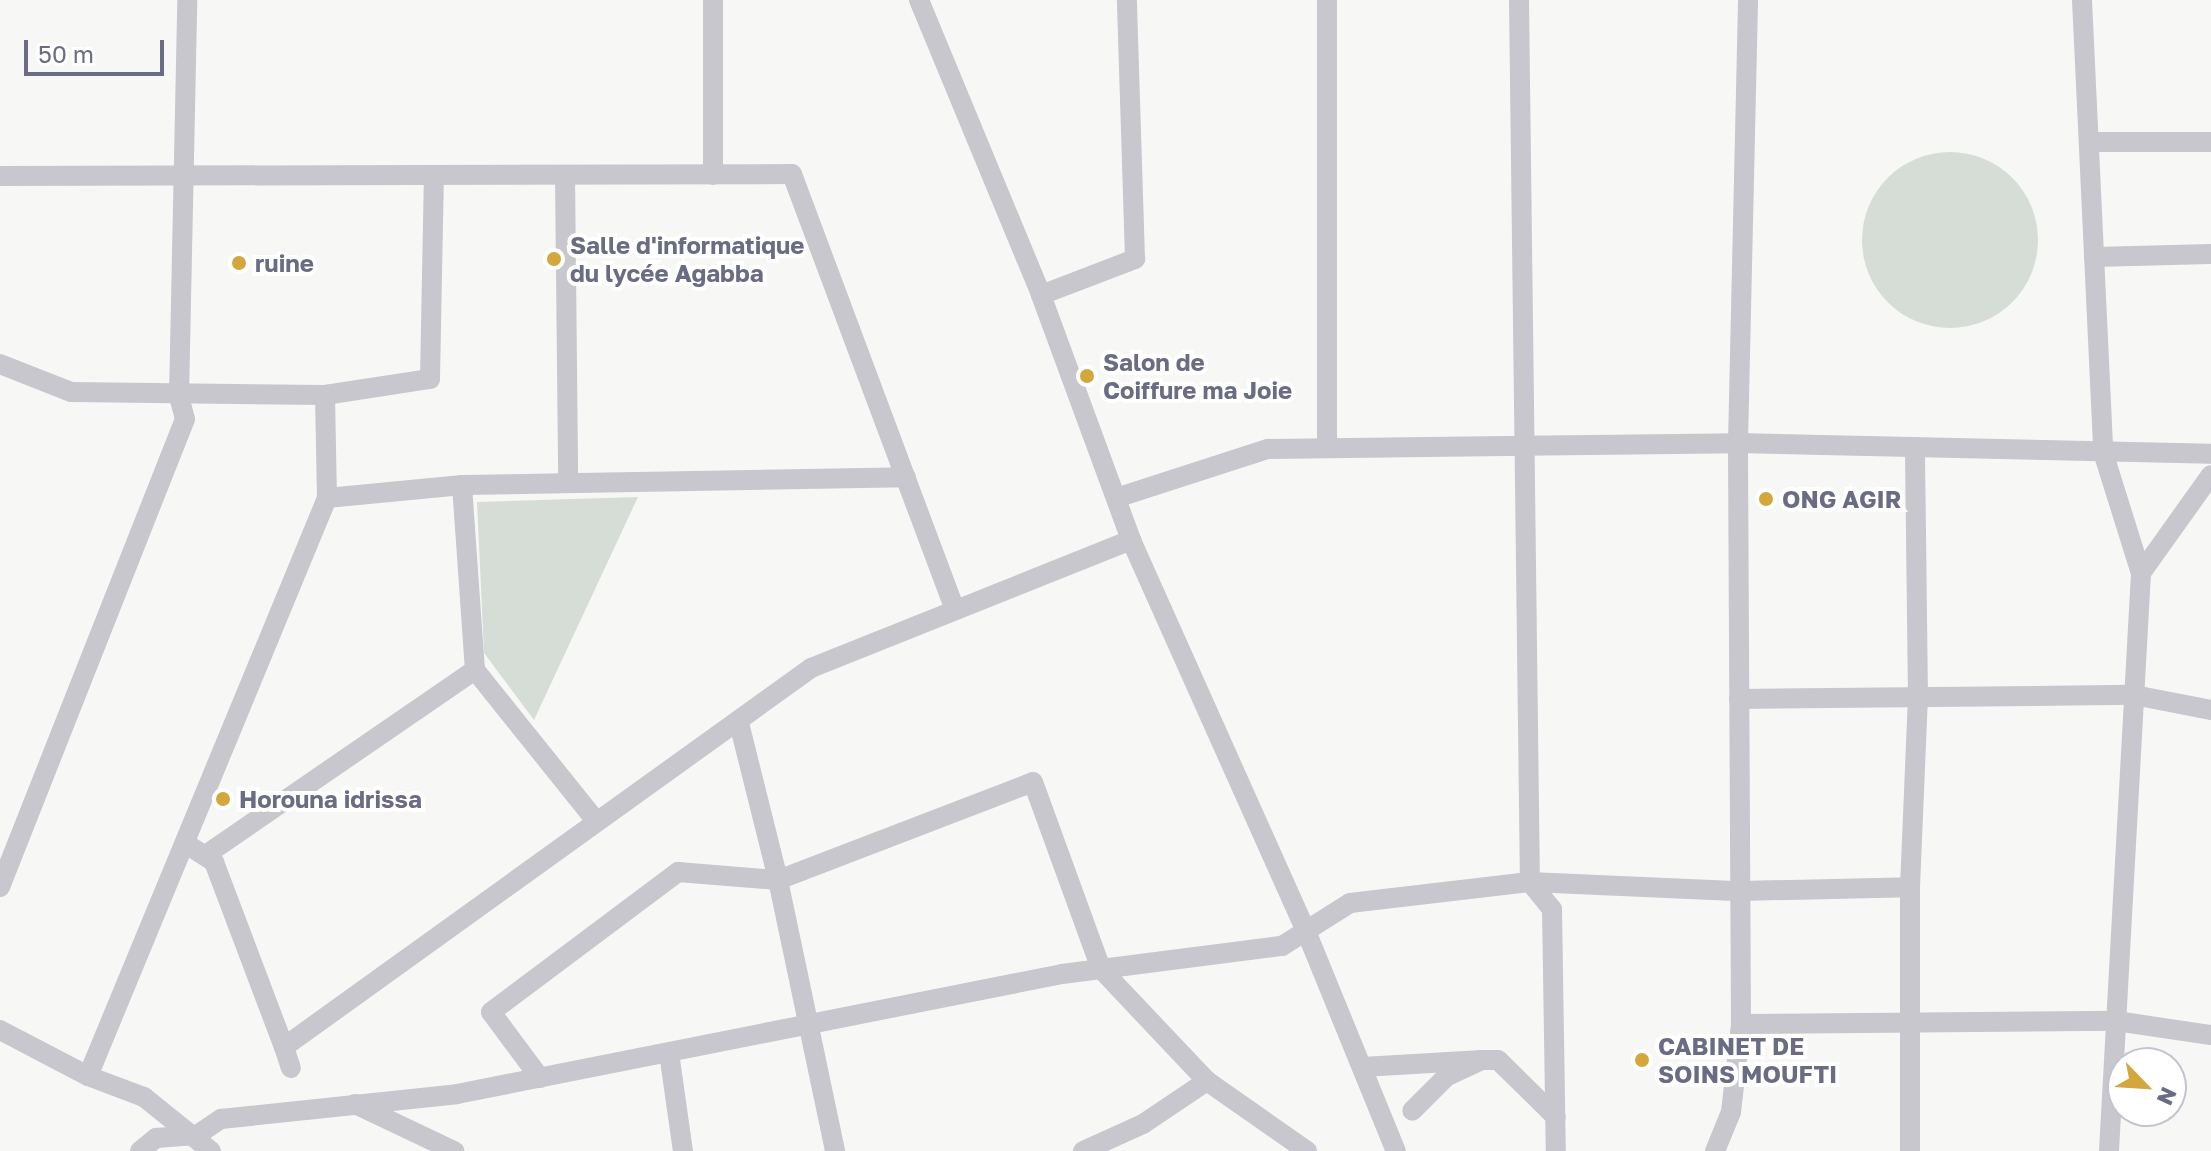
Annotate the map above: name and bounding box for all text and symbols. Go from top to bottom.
scale bar [28,24,168,74]
text: 50 m [38,39,94,68]
place label: Salle d'informatique du lycée Agabba [570,231,804,287]
place label: ruine [255,249,314,277]
marker: Salle d'informatique du lycée Agabba [545,250,563,268]
marker: ruine [230,254,248,272]
place label: Salon de Coiffure ma Joie [1103,348,1292,404]
marker: Salon de Coiffure ma Joie [1078,367,1096,385]
place label: ONG AGIR [1782,485,1901,513]
marker: ONG AGIR [1757,490,1775,508]
place label: Horouna idrissa [239,785,422,813]
marker: Horouna idrissa [214,790,232,808]
place label: CABINET DE SOINS MOUFTI [1658,1032,1837,1088]
north arrow [2107,1047,2187,1127]
marker: CABINET DE SOINS MOUFTI [1633,1051,1651,1069]
text: N [2152,1083,2183,1110]

